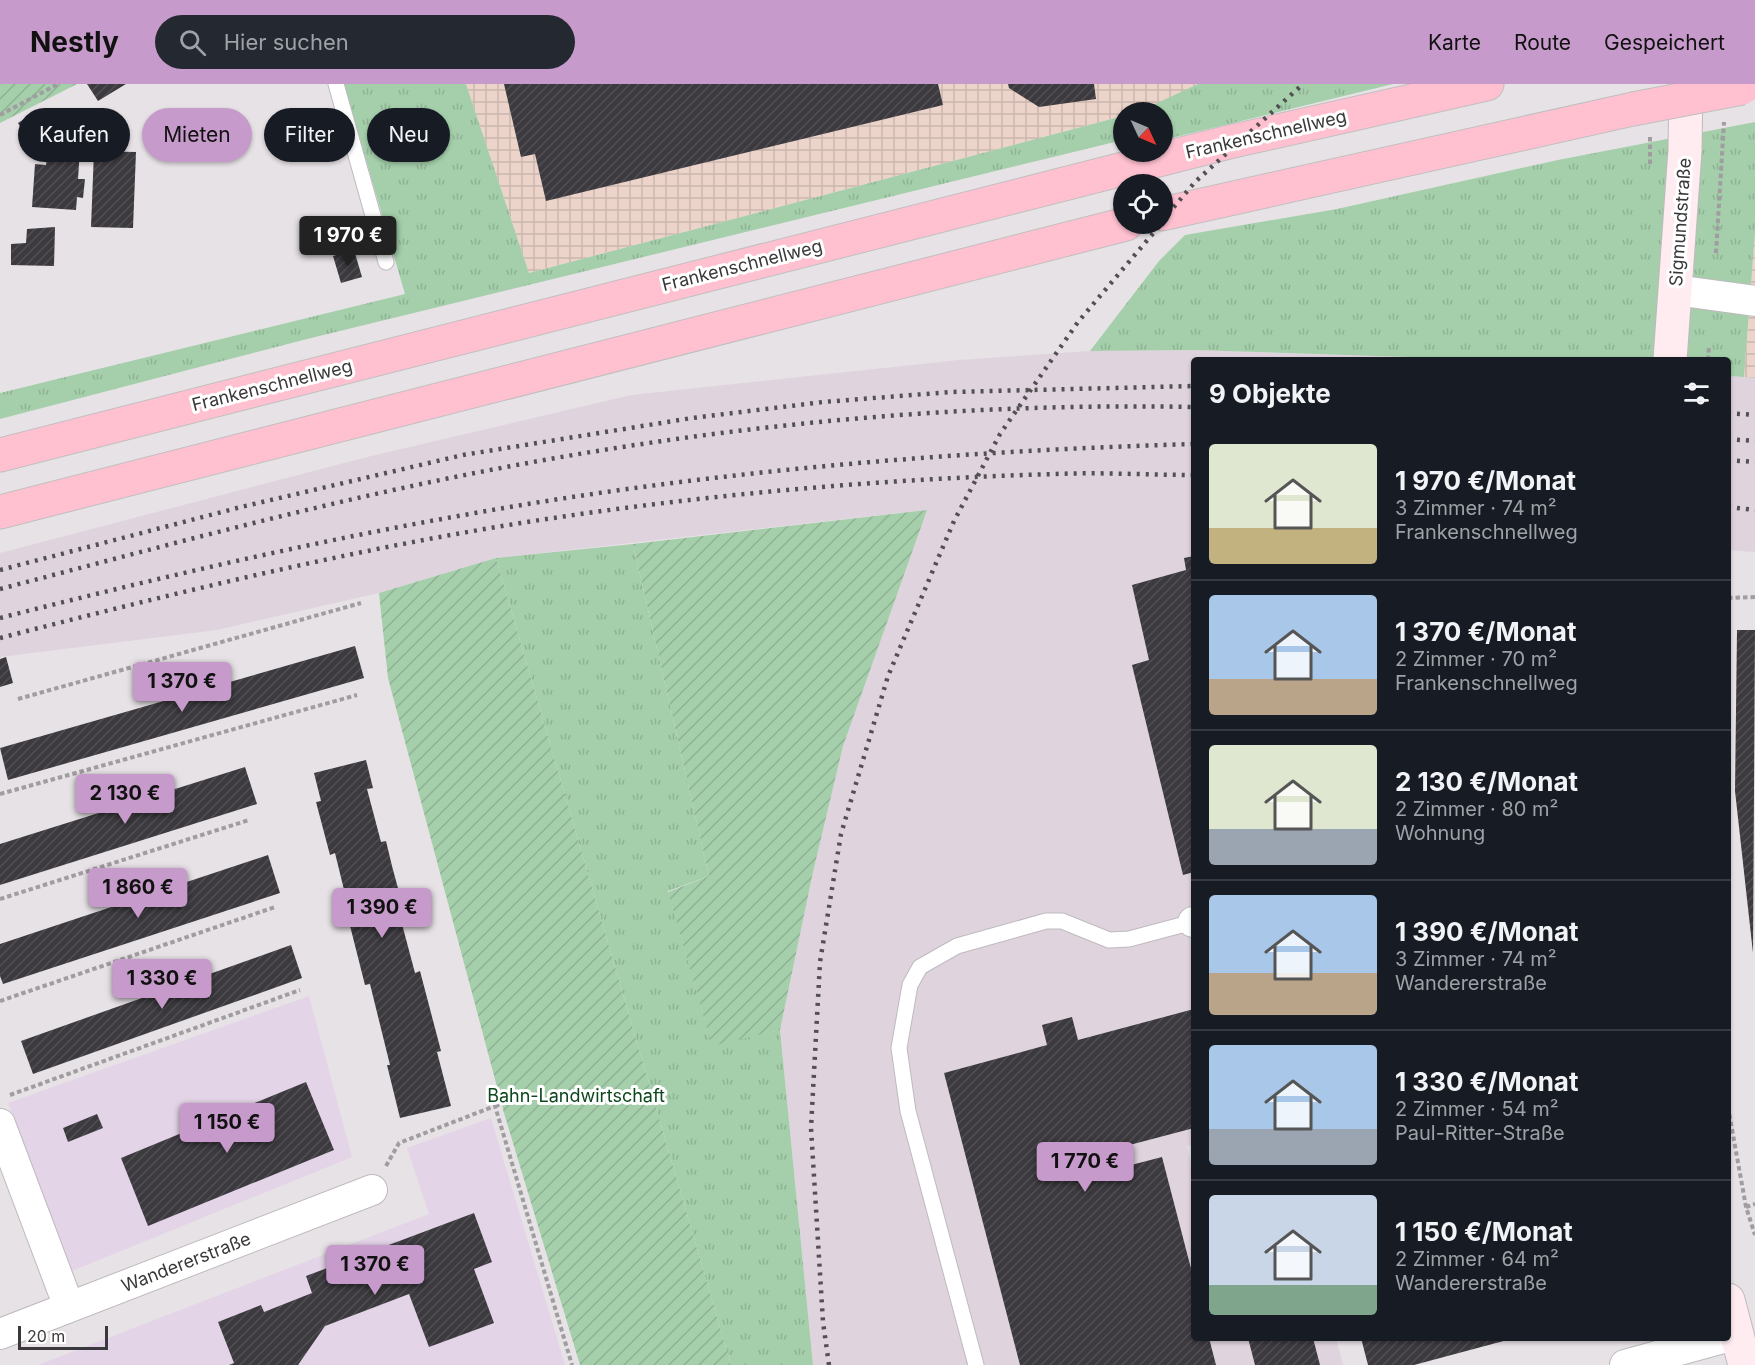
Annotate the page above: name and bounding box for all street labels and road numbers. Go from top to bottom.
street label: Frankenschnellweg [1184,105,1348,163]
street label: Sigmundstraße [1665,157,1695,287]
street label: Frankenschnellweg [660,235,824,295]
street label: Frankenschnellweg [190,355,354,415]
street label: Wandererstraße [118,1228,254,1296]

